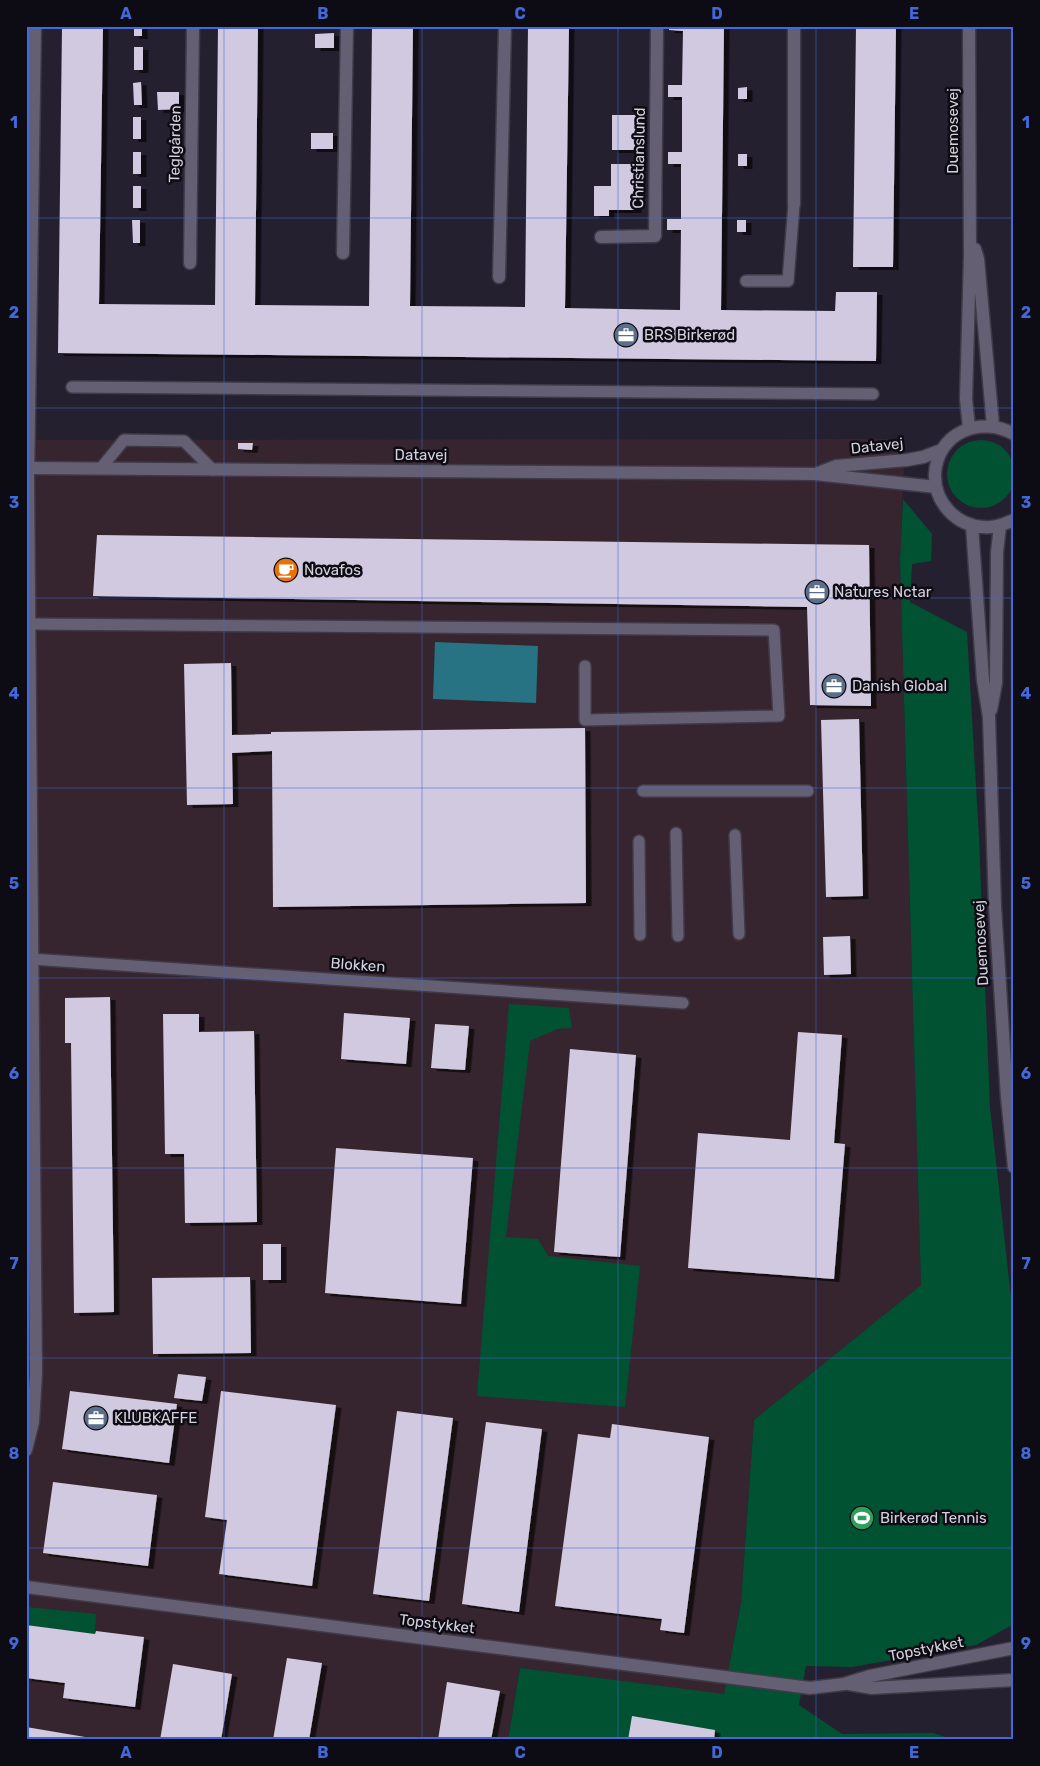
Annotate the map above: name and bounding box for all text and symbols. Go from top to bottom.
text: A [120,4,132,23]
text: B [317,4,329,23]
text: C [514,4,526,23]
text: D [711,4,723,23]
text: E [909,4,919,23]
street label: Duemosevej [944,88,962,174]
street label: Teglgården [165,105,185,183]
street label: Christianslund [629,107,649,209]
text: 1 [10,113,18,132]
text: 1 [1022,113,1030,132]
text: 2 [9,303,19,322]
text: 2 [1021,303,1031,322]
office icon: BRS Birkerød [613,322,639,348]
place label: BRS Birkerød [644,326,735,344]
street label: Datavej [850,434,904,458]
street label: Datavej [395,446,447,464]
text: 3 [9,493,19,512]
text: 3 [1021,493,1031,512]
cafe icon: Novafos [273,557,299,583]
place label: Novafos [304,561,361,579]
office icon: Natures Nctar [804,579,830,605]
place label: Natures Nctar [834,583,932,601]
office icon: Danish Global [821,673,847,699]
place label: Danish Global [852,677,947,695]
text: 4 [9,684,20,703]
text: 4 [1021,684,1032,703]
text: 5 [9,874,19,893]
text: 5 [1021,874,1031,893]
street label: Duemosevej [970,900,992,986]
street label: Blokken [330,954,386,976]
text: 6 [9,1064,19,1083]
text: 6 [1021,1064,1031,1083]
text: 7 [9,1254,19,1273]
text: 7 [1021,1254,1031,1273]
office icon: KLUBKAFFE [83,1405,109,1431]
place label: KLUBKAFFE [114,1409,197,1427]
text: 8 [9,1444,20,1463]
text: 8 [1021,1444,1032,1463]
sports icon: Birkerød Tennis [849,1505,875,1531]
place label: Birkerød Tennis [880,1509,987,1527]
street label: Topstykket [398,1610,476,1638]
street label: Topstykket [887,1633,965,1665]
text: 9 [9,1634,19,1653]
text: 9 [1021,1634,1031,1653]
text: A [120,1743,132,1762]
text: B [317,1743,329,1762]
text: C [514,1743,526,1762]
text: D [711,1743,723,1762]
text: E [909,1743,919,1762]

